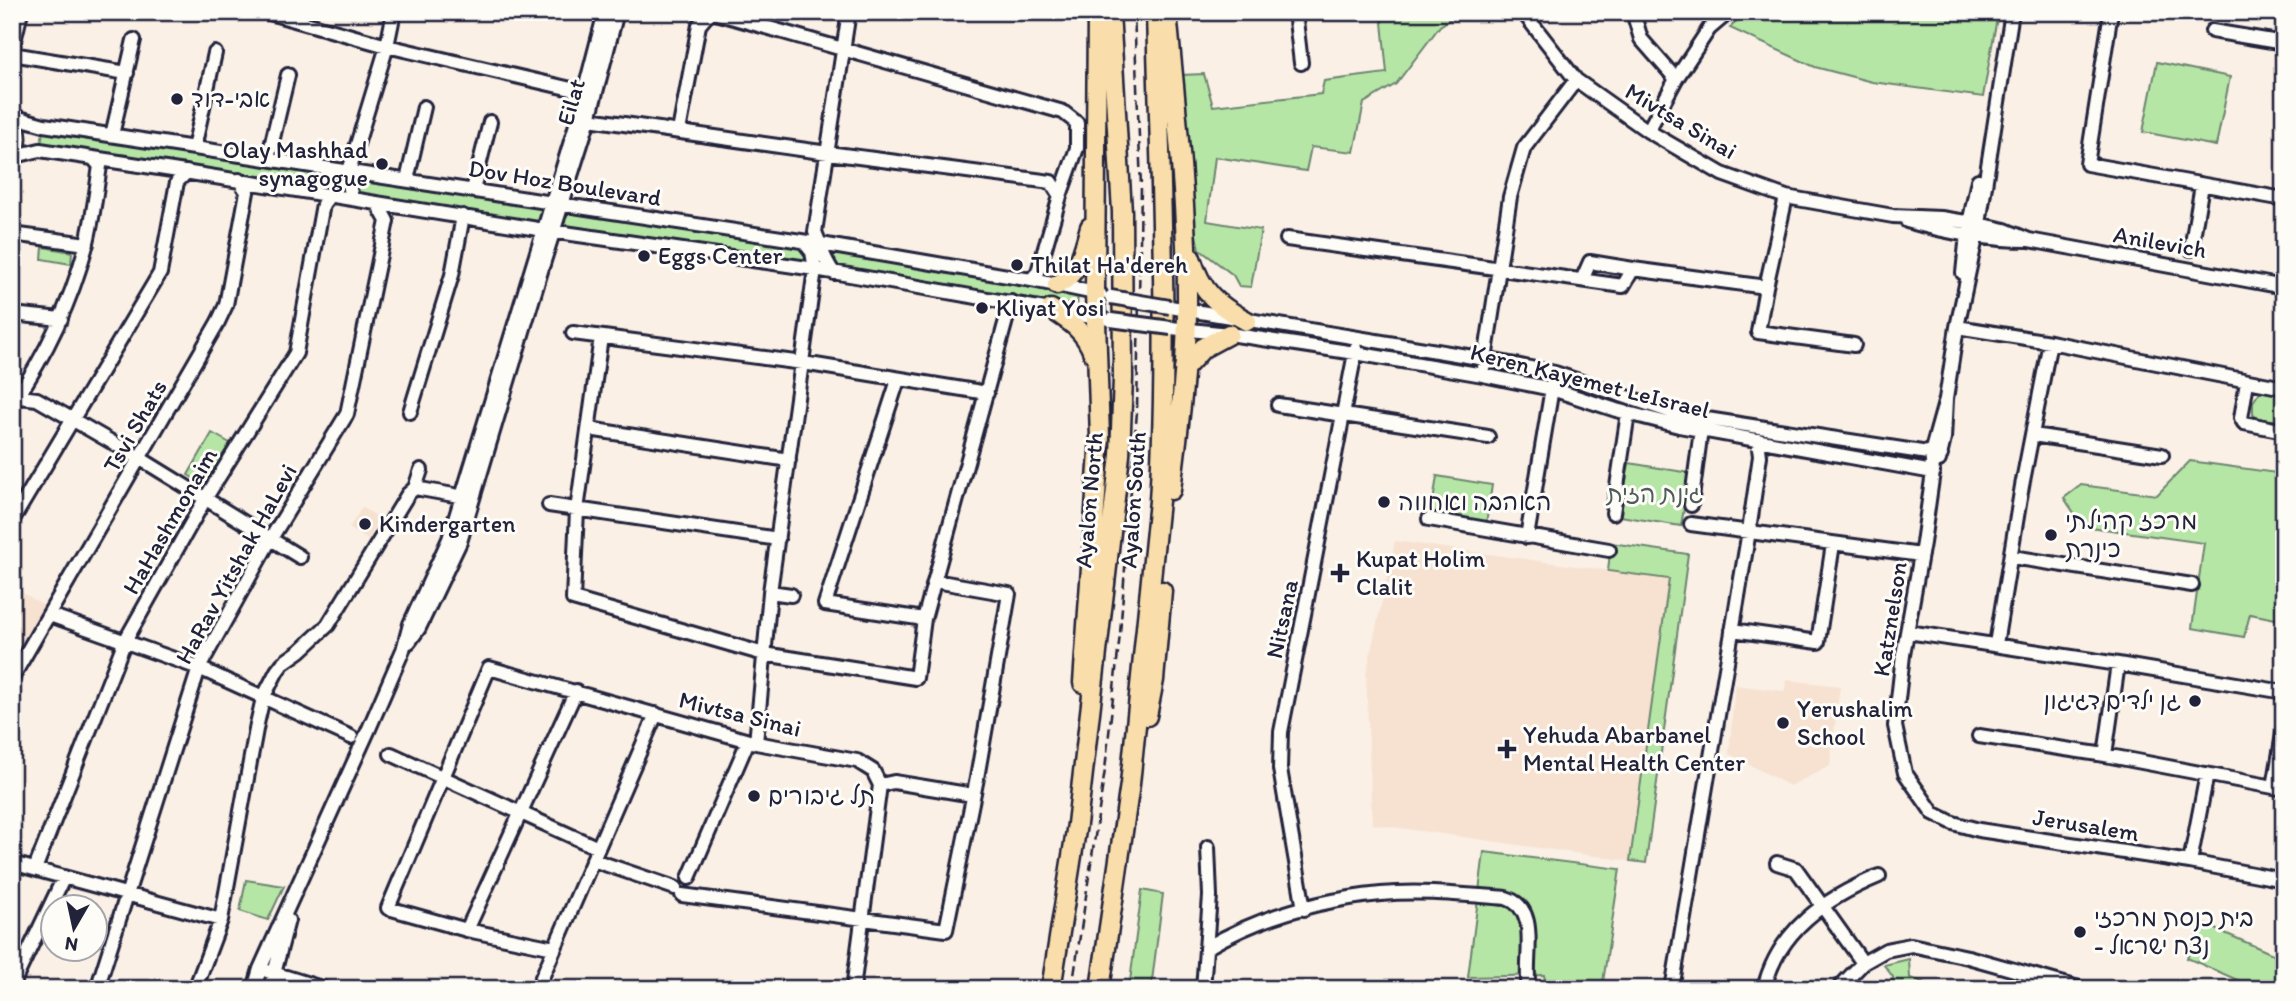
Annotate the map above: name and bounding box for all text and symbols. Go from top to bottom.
street label: Eilat [550,75,591,128]
street label: Mivtsa Sinai [1620,76,1742,165]
place label: אבי-דוד [191,84,270,113]
marker: אבי-דוד [169,91,185,107]
place label: Olay Mashhad synagogue [222,135,368,192]
street label: Dov Hoz Boulevard [467,153,664,212]
marker: Olay Mashhad synagogue [374,156,390,172]
street label: Anilevich [2111,219,2209,264]
place label: Eggs Center [658,241,783,270]
marker: Eggs Center [636,248,652,264]
place label: Thilat Ha'dereh [1031,250,1188,279]
marker: Thilat Ha'dereh [1009,257,1025,273]
place label: Kliyat Yosi [996,293,1104,322]
marker: Kliyat Yosi [974,300,990,316]
street label: Keren Kayemet LeIsrael [1467,337,1713,424]
street label: Tsvi Shats [96,374,173,477]
street label: Ayalon North [1068,431,1109,569]
street label: Ayalon South [1113,431,1152,569]
street label: HaHashmonaim [116,442,223,599]
street label: HaRav Yitshak HaLevi [169,459,303,669]
park label: גינת הזית [1605,479,1703,508]
place label: האהבה ואחווה [1398,487,1552,516]
marker: האהבה ואחווה [1376,494,1392,510]
place label: מרכז קהילתי כינרת [2065,506,2198,563]
place label: Kindergarten [379,509,516,538]
marker: Kindergarten [357,516,373,532]
marker: מרכז קהילתי כינרת [2043,527,2059,543]
place label: Kupat Holim Clalit [1356,544,1485,601]
street label: Katznelson [1866,559,1913,678]
marker: Kupat Holim Clalit [1330,563,1350,583]
street label: Nitsana [1259,576,1304,661]
street label: Mivtsa Sinai [676,684,804,743]
place label: גן ילדים דגיגון [2043,686,2181,715]
marker: גן ילדים דגיגון [2187,693,2203,709]
place label: Yerushalim School [1797,694,1913,751]
marker: Yerushalim School [1775,715,1791,731]
place label: Yehuda Abarbanel Mental Health Center [1523,720,1745,777]
marker: Yehuda Abarbanel Mental Health Center [1497,739,1517,759]
place label: תל גיבורים [768,781,875,810]
marker: תל גיבורים [746,788,762,804]
street label: Jerusalem [2031,802,2141,847]
north arrow [38,892,108,962]
place label: בית כנסת מרכזי - נצח ישראל [2094,903,2254,960]
marker: בית כנסת מרכזי - נצח ישראל [2072,924,2088,940]
text: N [63,932,80,957]

